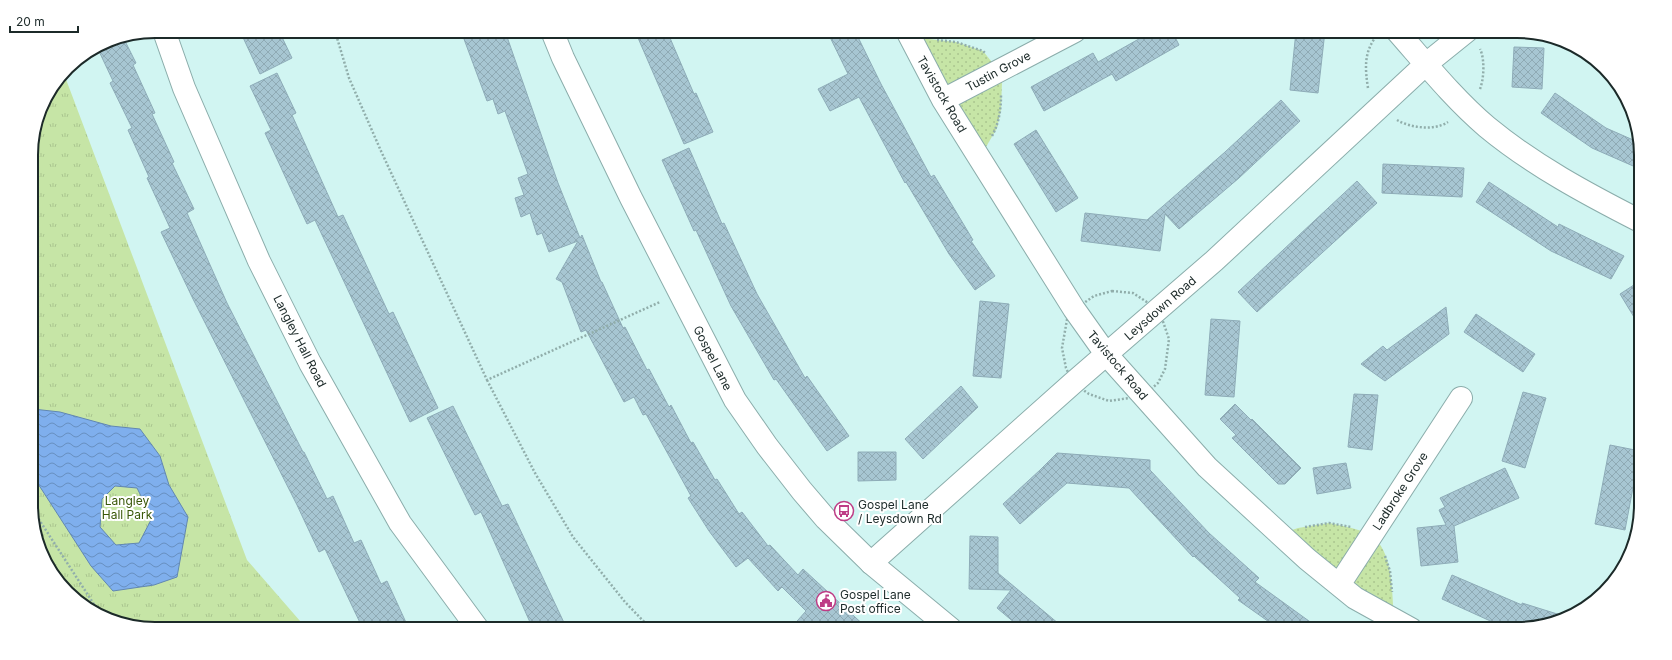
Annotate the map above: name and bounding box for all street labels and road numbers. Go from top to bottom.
street label: Tustin Grove [963,48,1033,94]
street label: Tavistock Road [914,53,970,135]
street label: Leysdown Road [1121,273,1199,343]
street label: Langley Hall Road [270,292,330,390]
street label: Gospel Lane [690,323,736,393]
street label: Tavistock Road [1085,327,1151,403]
street label: Ladbroke Grove [1369,449,1431,533]

